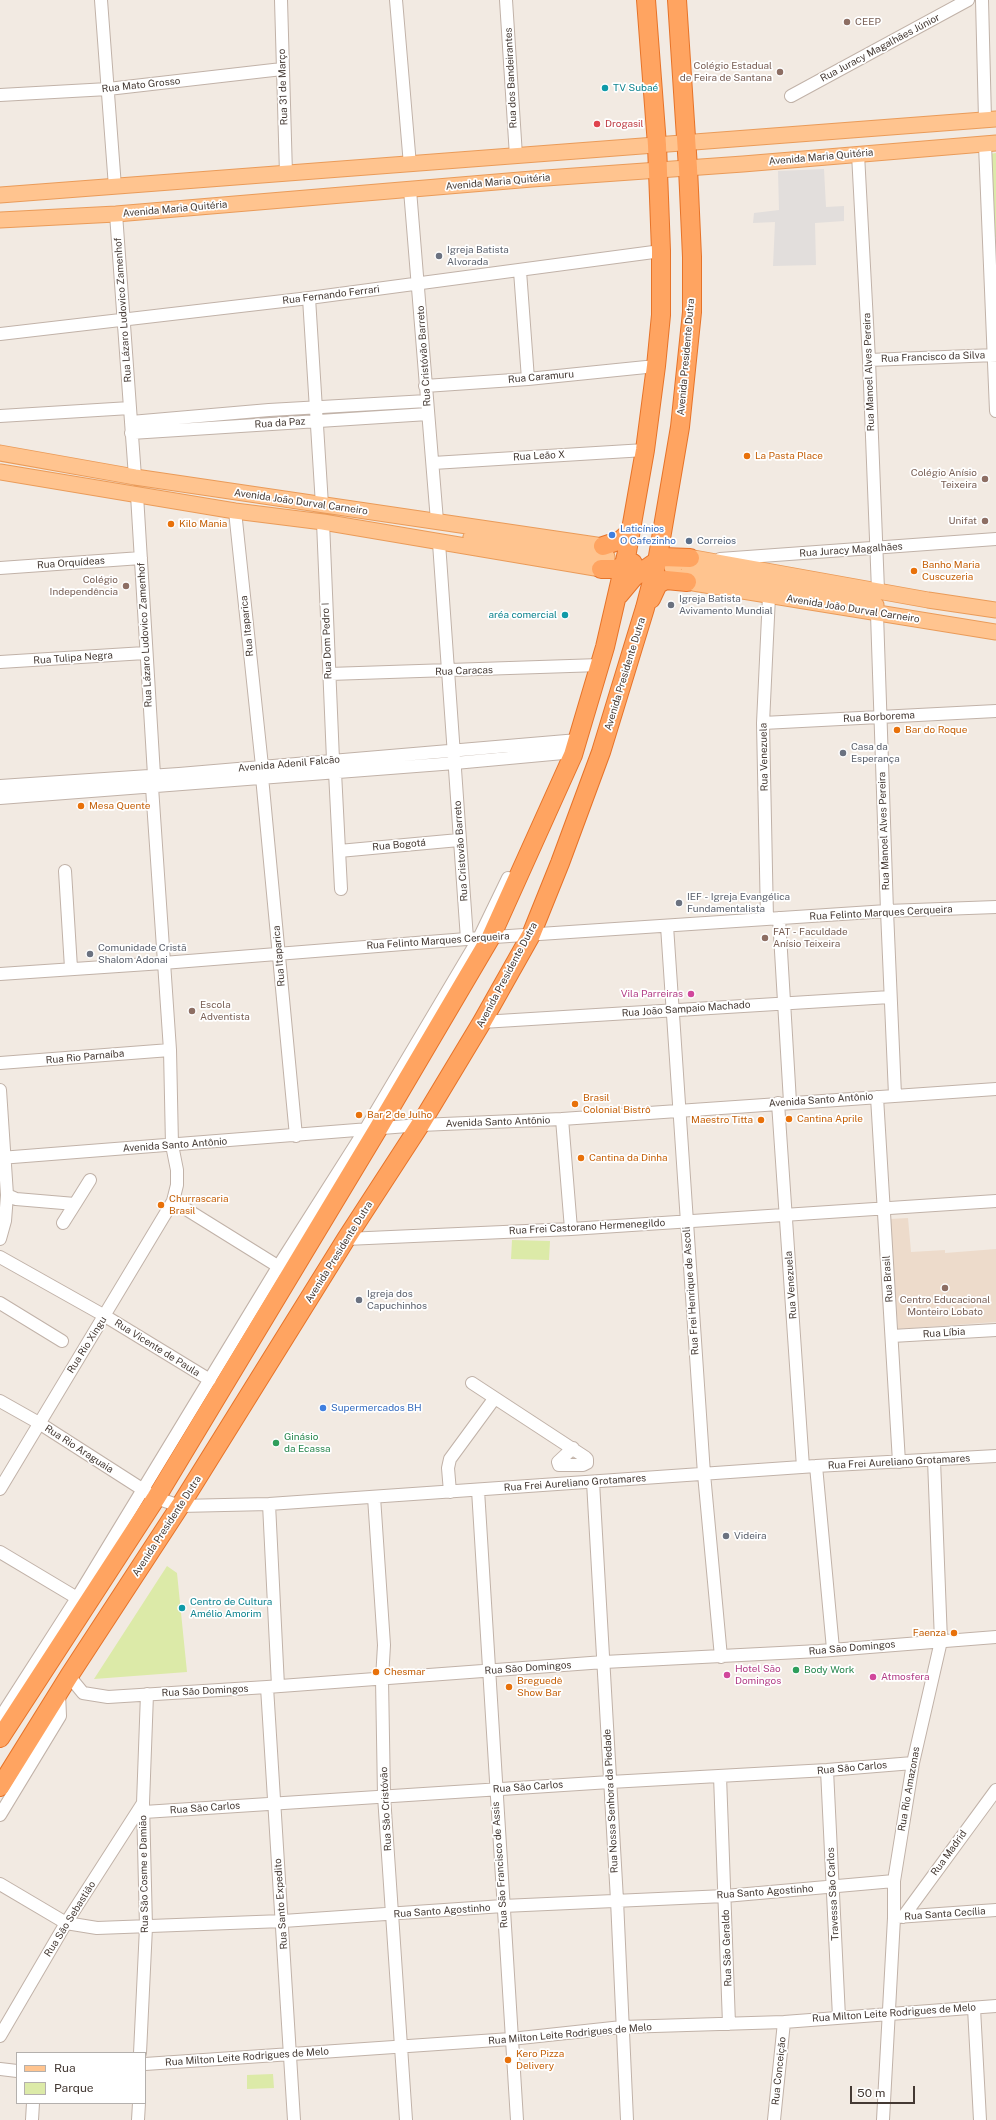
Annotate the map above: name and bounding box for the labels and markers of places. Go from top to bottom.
place label: CEEP [855,16,881,28]
marker: CEEP [842,17,852,27]
place label: Colégio Estadual de Feira de Santana [680,60,772,84]
marker: Colégio Estadual de Feira de Santana [775,67,785,77]
place label: TV Subaé [613,82,658,94]
marker: TV Subaé [600,83,610,93]
place label: Drogasil [605,118,644,130]
marker: Drogasil [592,119,602,129]
place label: Igreja Batista Alvorada [447,244,509,268]
marker: Igreja Batista Alvorada [434,251,444,261]
place label: La Pasta Place [755,450,823,462]
marker: La Pasta Place [742,451,752,461]
place label: Colégio Anísio Teixeira [911,467,977,490]
marker: Colégio Anísio Teixeira [980,474,990,484]
place label: Unifat [949,515,977,527]
marker: Unifat [980,516,990,526]
place label: Kilo Mania [179,518,227,530]
marker: Kilo Mania [166,519,176,529]
place label: Laticínios O Cafezinho [620,523,676,546]
marker: Laticínios O Cafezinho [607,530,617,540]
place label: Correios [697,535,736,547]
marker: Correios [684,536,694,546]
place label: Banho Maria Cuscuzeria [922,559,980,582]
marker: Banho Maria Cuscuzeria [909,566,919,576]
place label: Colégio Independência [50,574,118,598]
marker: Colégio Independência [121,581,131,591]
place label: Igreja Batista Avivamento Mundial [679,593,773,616]
marker: Igreja Batista Avivamento Mundial [666,600,676,610]
place label: aréa comercial [488,609,557,621]
marker: aréa comercial [560,610,570,620]
place label: Bar do Roque [905,724,967,736]
marker: Bar do Roque [892,725,902,735]
place label: Casa da Esperança [851,741,900,764]
marker: Casa da Esperança [838,748,848,758]
place label: Mesa Quente [89,800,150,812]
marker: Mesa Quente [76,801,86,811]
place label: IEF - Igreja Evangélica Fundamentalista [687,891,790,914]
marker: IEF - Igreja Evangélica Fundamentalista [674,898,684,908]
place label: FAT - Faculdade Anísio Teixeira [773,926,848,950]
marker: FAT - Faculdade Anísio Teixeira [760,933,770,943]
place label: Comunidade Cristã Shalom Adonai [98,942,186,966]
marker: Comunidade Cristã Shalom Adonai [85,949,95,959]
place label: Vila Parreiras [621,988,683,1000]
marker: Vila Parreiras [686,989,696,999]
place label: Escola Adventista [200,999,250,1022]
marker: Escola Adventista [187,1006,197,1016]
place label: Brasil Colonial Bistrô [583,1092,651,1116]
marker: Brasil Colonial Bistrô [570,1099,580,1109]
place label: Bar 2 de Julho [367,1109,432,1121]
marker: Bar 2 de Julho [354,1110,364,1120]
place label: Cantina Aprile [797,1113,863,1125]
place label: Maestro Titta [691,1114,753,1126]
marker: Cantina Aprile [784,1114,794,1124]
marker: Maestro Titta [756,1115,766,1125]
place label: Cantina da Dinha [589,1152,667,1164]
marker: Cantina da Dinha [576,1153,586,1163]
place label: Churrascaria Brasil [169,1193,229,1216]
marker: Churrascaria Brasil [156,1200,166,1210]
marker: Centro Educacional Monteiro Lobato [940,1283,950,1293]
place label: Igreja dos Capuchinhos [367,1288,427,1312]
place label: Centro Educacional Monteiro Lobato [900,1294,990,1318]
marker: Igreja dos Capuchinhos [354,1295,364,1305]
place label: Supermercados BH [331,1402,422,1414]
marker: Supermercados BH [318,1403,328,1413]
place label: Ginásio da Ecassa [284,1431,331,1454]
marker: Ginásio da Ecassa [271,1438,281,1448]
place label: Videira [734,1530,767,1542]
marker: Videira [721,1531,731,1541]
place label: Centro de Cultura Amélio Amorim [190,1596,272,1620]
marker: Centro de Cultura Amélio Amorim [177,1603,187,1613]
place label: Faenza [913,1627,946,1639]
marker: Faenza [949,1628,959,1638]
place label: Hotel São Domingos [735,1663,781,1686]
place label: Body Work [804,1664,854,1676]
marker: Body Work [791,1665,801,1675]
place label: Chesmar [384,1666,425,1678]
marker: Chesmar [371,1667,381,1677]
marker: Hotel São Domingos [722,1670,732,1680]
place label: Atmosfera [881,1671,930,1683]
marker: Atmosfera [868,1672,878,1682]
place label: Breguedê Show Bar [517,1675,562,1698]
marker: Breguedê Show Bar [504,1682,514,1692]
place label: Kero Pizza Delivery [516,2048,564,2072]
marker: Kero Pizza Delivery [503,2055,513,2065]

